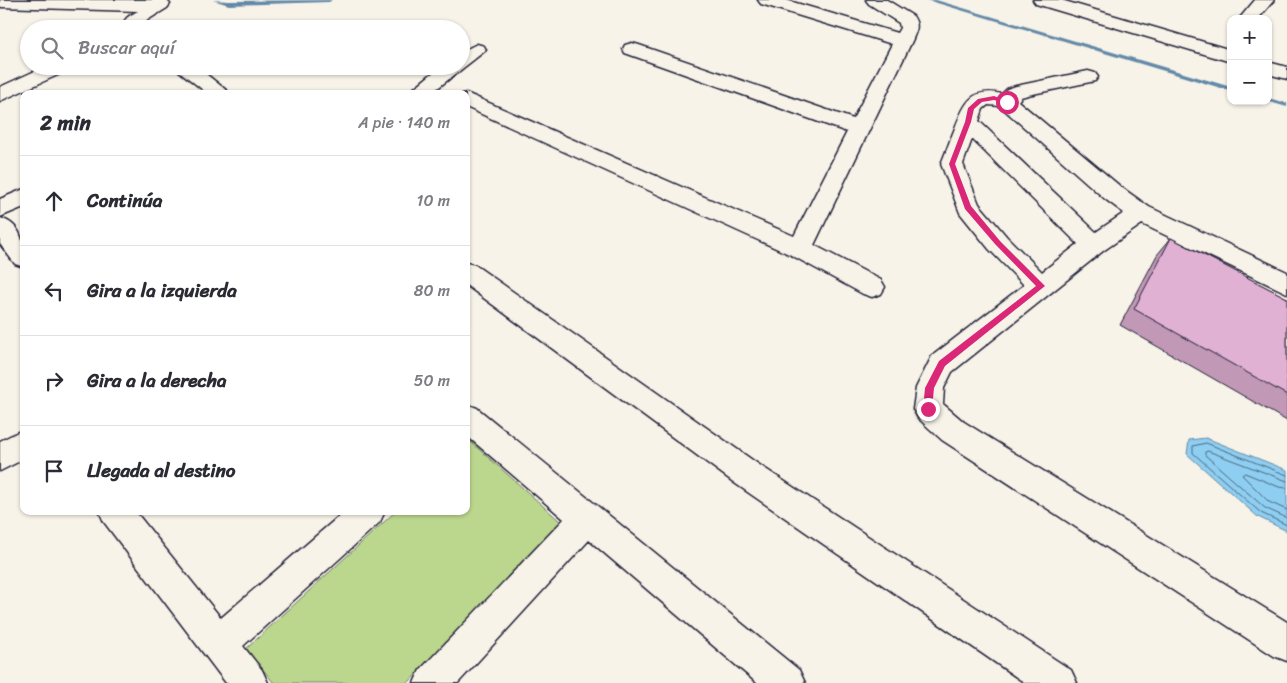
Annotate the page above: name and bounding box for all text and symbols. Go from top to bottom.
map controls [1227,15,1272,105]
button: + [1227,15,1272,60]
search box [20,20,470,75]
text: Buscar aquí [78,31,175,64]
icon: search [38,34,66,62]
button: − [1227,60,1272,105]
route start [996,91,1019,114]
text: 2 min [40,104,91,142]
text: A pie · 140 m [358,108,450,137]
text: Continúa [87,184,162,217]
text: 10 m [417,186,450,215]
icon: ahead [40,187,68,215]
text: Gira a la izquierda [87,274,237,307]
text: 80 m [414,276,450,305]
icon: left [40,277,68,305]
text: Gira a la derecha [87,364,226,397]
text: 50 m [414,366,450,395]
icon: right [40,367,68,395]
route end [917,398,940,421]
text: Llegada al destino [87,454,236,487]
icon: arrive [40,457,68,485]

